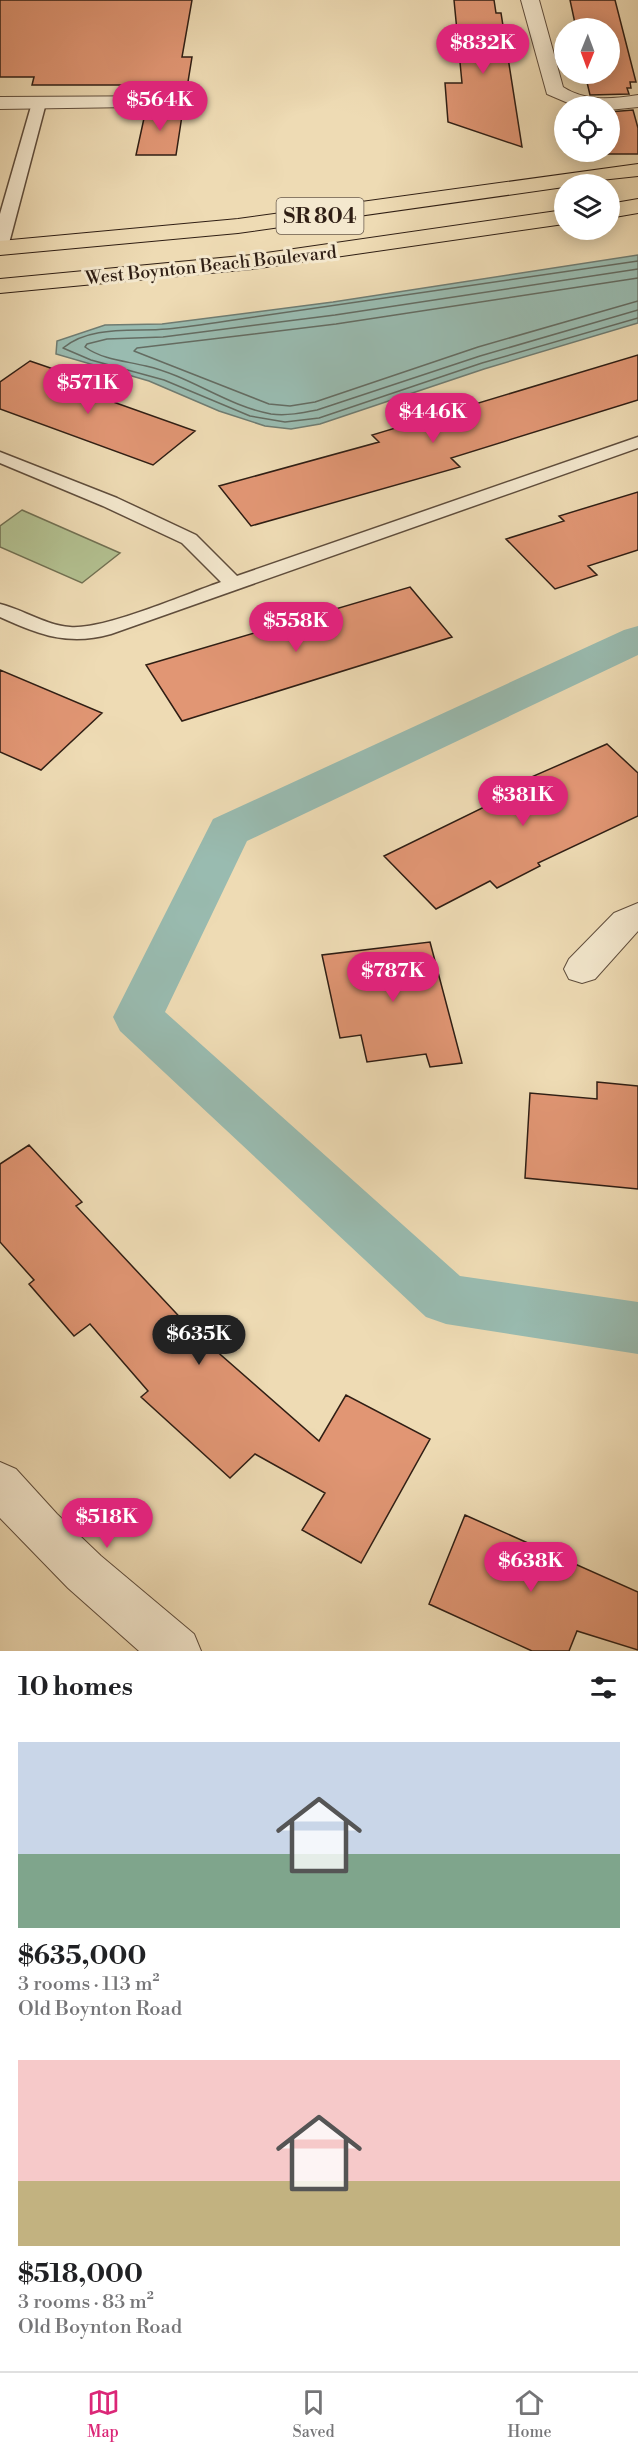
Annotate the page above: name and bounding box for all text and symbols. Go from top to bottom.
north arrow [554,18,620,84]
map controls [554,18,620,240]
pin: $832K [441,24,525,75]
text: $832K [450,31,516,56]
pin: $564K [118,81,202,132]
text: $564K [127,88,193,113]
button: locate [554,96,620,162]
button: layers [554,174,620,240]
road number: SR 804 [276,198,364,234]
street label: West Boynton Beach Boulevard [83,241,339,290]
pin: $571K [46,364,130,415]
text: $571K [57,371,119,396]
pin: $446K [391,393,475,444]
text: $446K [399,400,467,425]
pin: $558K [254,602,338,653]
text: $558K [263,609,329,634]
pin: $381K [481,776,565,827]
text: $381K [492,783,554,808]
pin: $787K [351,952,435,1003]
text: $787K [361,959,425,984]
pin: $635K [157,1315,241,1366]
text: $635K [166,1322,232,1347]
pin: $518K [65,1498,149,1549]
text: $518K [76,1505,138,1530]
pin: $638K [489,1542,573,1593]
text: $638K [498,1549,564,1574]
text: 10 homes [18,1671,133,1703]
icon: filters [587,1671,620,1704]
icon: home [265,1781,373,1889]
text: $635,000 [18,1940,146,1972]
text: 3 rooms · 113 m² [18,1972,159,1997]
text: Old Boynton Road [18,1997,182,2022]
icon: home [265,2099,373,2207]
text: $518,000 [18,2258,143,2290]
text: 3 rooms · 83 m² [18,2290,154,2315]
text: Old Boynton Road [18,2315,182,2340]
tab: Map [87,2386,120,2442]
tab: Saved [293,2386,335,2442]
tab: Home [508,2386,551,2442]

